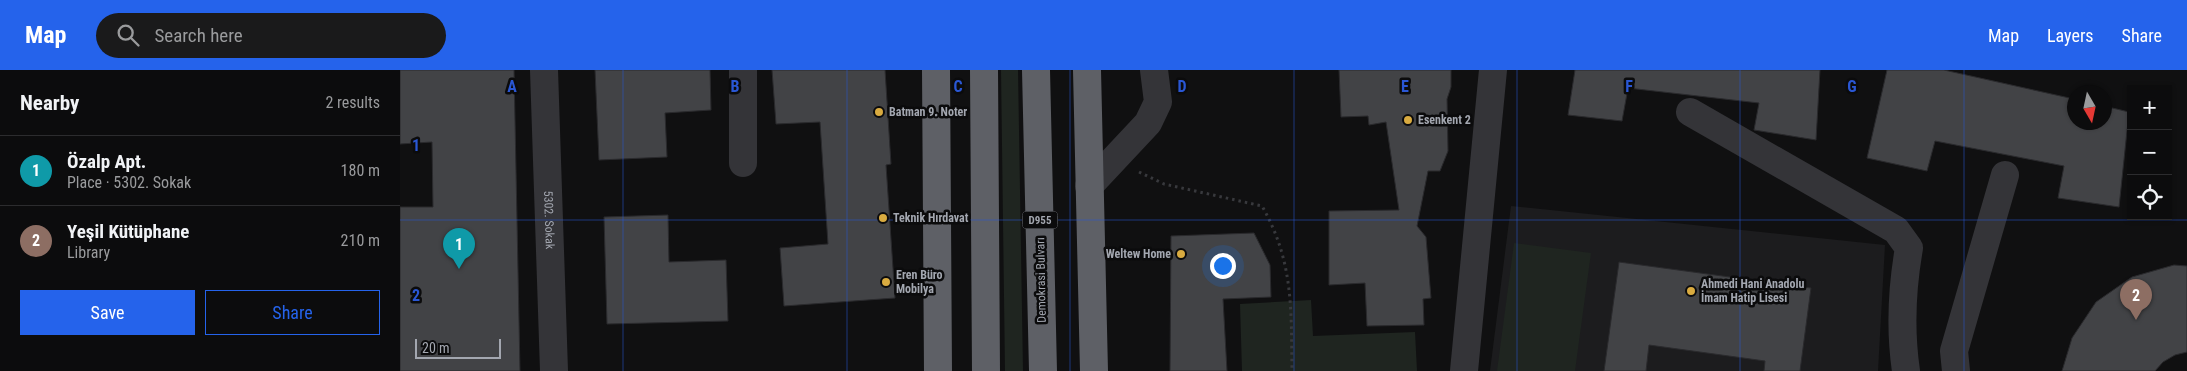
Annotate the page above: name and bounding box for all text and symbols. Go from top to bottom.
search box [96,13,446,58]
text: Map [25,21,66,49]
icon: search [114,21,142,49]
text: Search here [154,24,243,47]
text: Map [1988,25,2019,46]
text: Layers [2047,25,2094,46]
text: Share [2122,25,2162,46]
text: A [507,77,517,96]
text: B [731,77,740,96]
text: C [953,77,963,96]
text: D [1177,77,1187,96]
text: E [1401,77,1409,96]
text: F [1625,77,1633,96]
text: G [1847,77,1857,96]
north arrow [2067,85,2112,130]
map controls [2127,85,2172,220]
button: + [2127,85,2172,130]
text: Nearby [20,91,79,115]
text: 2 results [325,93,380,112]
place label: Batman 9. Noter [889,105,967,119]
marker: Batman 9. Noter [873,106,885,118]
place label: Esenkent 2 [1418,113,1471,127]
marker: Esenkent 2 [1402,114,1414,126]
button: − [2127,130,2172,175]
text: 1 [412,136,420,155]
text: Özalp Apt. [67,150,146,173]
text: 1 [32,161,40,180]
text: 180 m [341,161,380,180]
text: Place · 5302. Sokak [67,173,191,192]
button: locate [2127,175,2172,220]
street label: 5302. Sokak [541,190,557,250]
place label: Teknik Hırdavat [893,211,969,225]
marker: Teknik Hırdavat [877,212,889,224]
road number: D955 [1022,212,1058,228]
text: Yeşil Kütüphane [67,220,189,243]
pin: 1 [443,228,475,269]
text: 2 [32,231,40,250]
text: 210 m [341,231,380,250]
street label: Demokrasi Bulvarı [1033,237,1049,323]
text: Library [67,243,110,262]
place label: Weltew Home [1106,247,1171,261]
marker: Weltew Home [1175,248,1187,260]
your location [1210,253,1236,279]
place label: Eren Büro Mobilya [896,268,943,296]
marker: Eren Büro Mobilya [880,276,892,288]
place label: Ahmedi Hani Anadolu İmam Hatip Lisesi [1701,277,1805,305]
pin: 2 [2120,279,2152,320]
marker: Ahmedi Hani Anadolu İmam Hatip Lisesi [1685,285,1697,297]
text: 2 [412,286,420,305]
button: Save [20,290,195,335]
button: Share [205,290,380,335]
scale bar [415,336,501,359]
text: 20 m [422,340,450,356]

